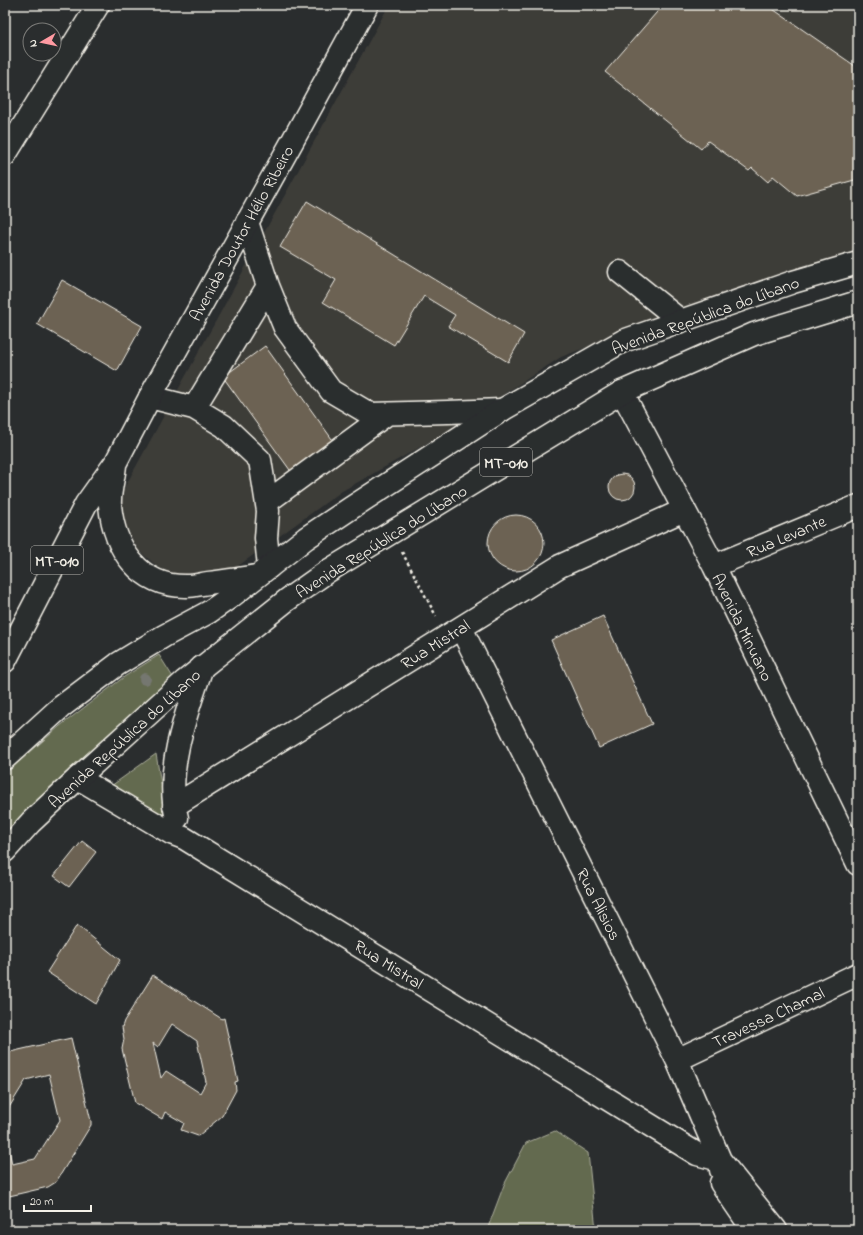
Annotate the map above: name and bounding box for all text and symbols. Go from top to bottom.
north arrow [22,22,62,62]
text: N [25,38,42,48]
street label: Avenida Doutor Hélio Ribeiro [184,141,301,326]
street label: Avenida República do Líbano [608,271,803,362]
road number: MT-010 [480,448,532,476]
street label: Avenida República do Líbano [291,479,473,605]
street label: Rua Levante [743,509,830,565]
road number: MT-010 [31,546,83,574]
street label: Avenida Minuano [705,569,779,686]
street label: Rua Mistral [396,614,475,676]
street label: Avenida República do Líbano [43,663,207,815]
street label: Rua Alisios [569,864,627,945]
street label: Rua Mistral [349,934,428,996]
street label: Travessa Chamal [708,981,829,1055]
scale bar [24,1187,91,1213]
text: 20 m [30,1193,53,1211]

